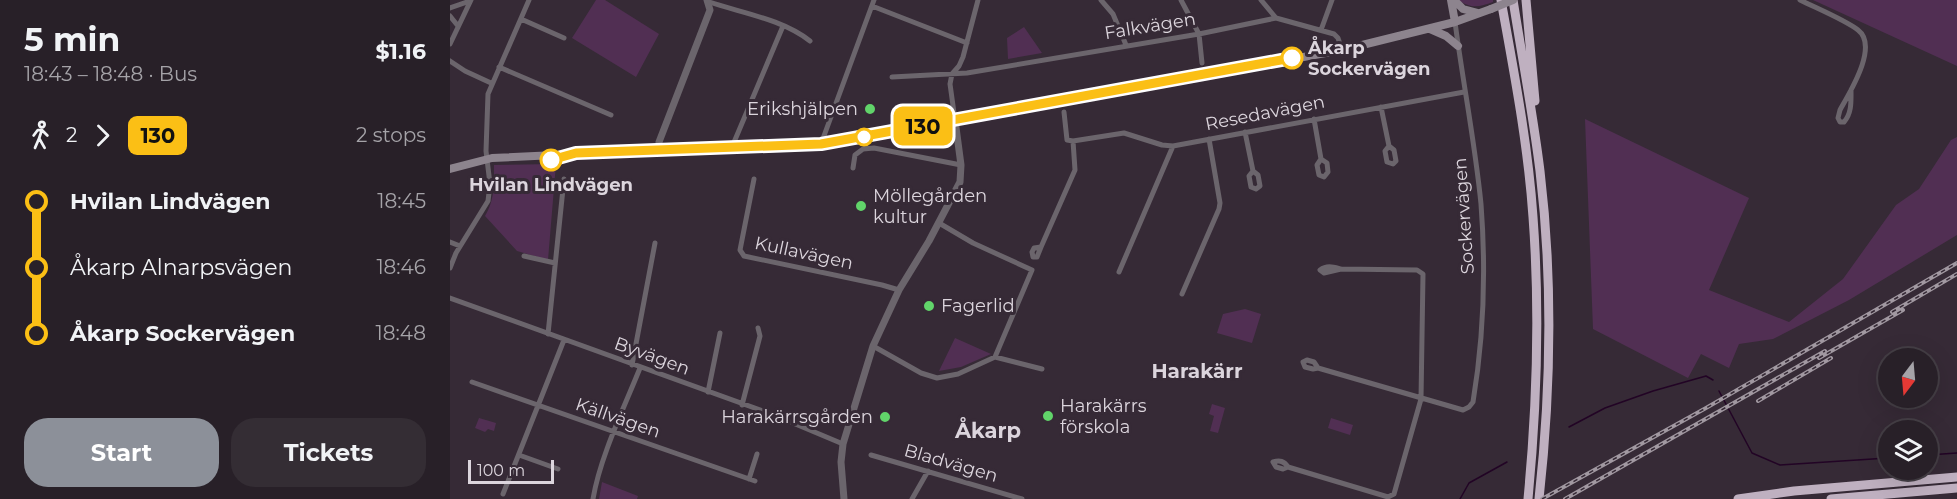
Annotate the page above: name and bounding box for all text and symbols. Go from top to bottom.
street label: Falkvägen [1103,8,1197,44]
text: 5 min [24,19,120,59]
place label: Åkarp Sockervägen [1307,36,1431,80]
text: $1.16 [376,38,426,65]
marker: Åkarp Sockervägen [1281,47,1303,69]
text: 18:43 – 18:48 · Bus [24,62,197,86]
street label: Resedavägen [1203,91,1327,135]
place label: Erikshjälpen [747,98,858,120]
marker: Erikshjälpen [863,102,877,116]
line badge: 130 [888,106,958,146]
text: 130 [906,114,940,139]
icon: walk [24,119,57,152]
icon: forward [86,119,119,152]
text: 2 [66,123,77,147]
text: 130 [140,123,175,148]
text: 2 stops [356,123,426,147]
unlabelled marker [855,128,873,146]
marker: Hvilan Lindvägen [540,149,562,171]
street label: Sockervägen [1449,157,1479,275]
place label: Hvilan Lindvägen [469,174,633,196]
place label: Möllegården kultur [873,185,987,228]
text: Hvilan Lindvägen [70,188,270,215]
text: 18:45 [377,189,426,213]
marker: Möllegården kultur [854,199,868,213]
street label: Kullavägen [753,232,855,274]
text: Åkarp Alnarpsvägen [70,254,292,281]
text: 18:46 [376,255,426,279]
place label: Fagerlid [941,295,1015,317]
marker: Fagerlid [922,299,936,313]
text: Åkarp Sockervägen [70,320,295,347]
text: 18:48 [376,321,426,345]
street label: Byvägen [611,332,693,380]
north arrow [1878,348,1938,408]
map controls [1878,348,1938,480]
district label: Harakärr [1151,359,1243,383]
street label: Källvägen [573,393,663,443]
place label: Harakärrs förskola [1060,395,1147,438]
place label: Harakärrsgården [721,406,873,428]
marker: Harakärrs förskola [1041,409,1055,423]
marker: Harakärrsgården [878,410,892,424]
district label: Åkarp [954,416,1021,443]
button: Start [24,418,219,487]
button: Tickets [231,418,426,487]
button: layers [1878,420,1938,480]
street label: Bladvägen [902,439,1000,487]
scale bar [468,457,554,484]
text: 100 m [477,461,525,480]

